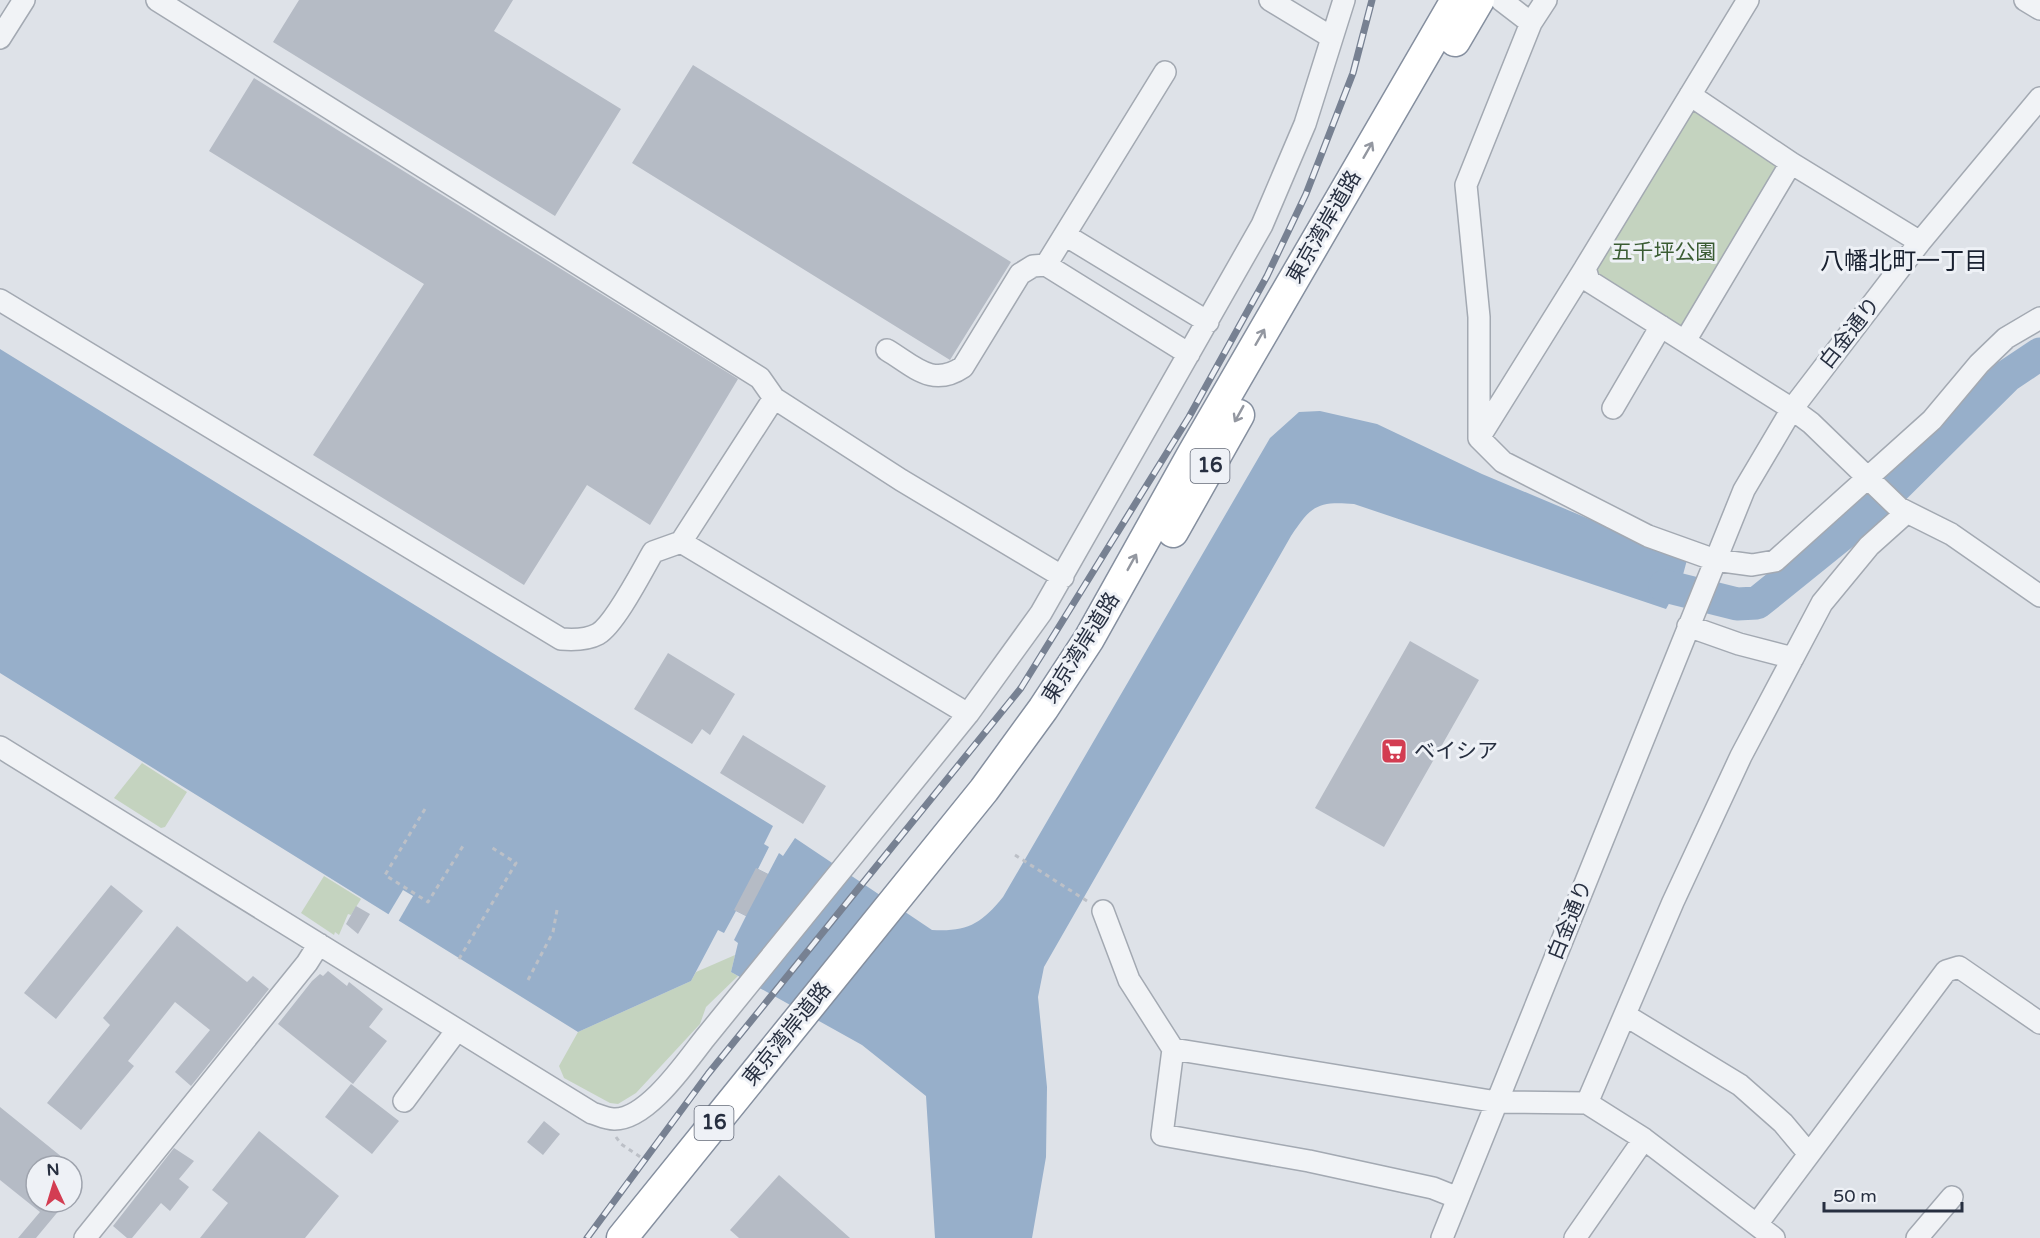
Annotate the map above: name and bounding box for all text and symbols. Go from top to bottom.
one-way arrow [1362,142,1374,159]
street label: 東京湾岸道路 [1282,166,1366,288]
park label: 五千坪公園 [1612,240,1717,265]
district label: 八幡北町一丁目 [1820,247,1988,276]
street label: 白金通り [1814,292,1886,374]
one-way arrow [1255,329,1266,347]
one-way arrow [1233,405,1245,422]
road number: 16 [1190,449,1230,483]
one-way arrow [1126,554,1138,571]
street label: 東京湾岸道路 [1037,588,1125,708]
supermarket icon: ベイシア [1379,736,1409,766]
place label: ベイシア [1414,739,1498,764]
street label: 白金通り [1543,876,1597,964]
street label: 東京湾岸道路 [738,977,836,1091]
road number: 16 [694,1106,734,1140]
north arrow [24,1154,84,1214]
text: N [46,1160,60,1180]
scale bar [1824,1175,1962,1213]
text: 50 m [1833,1185,1877,1207]

